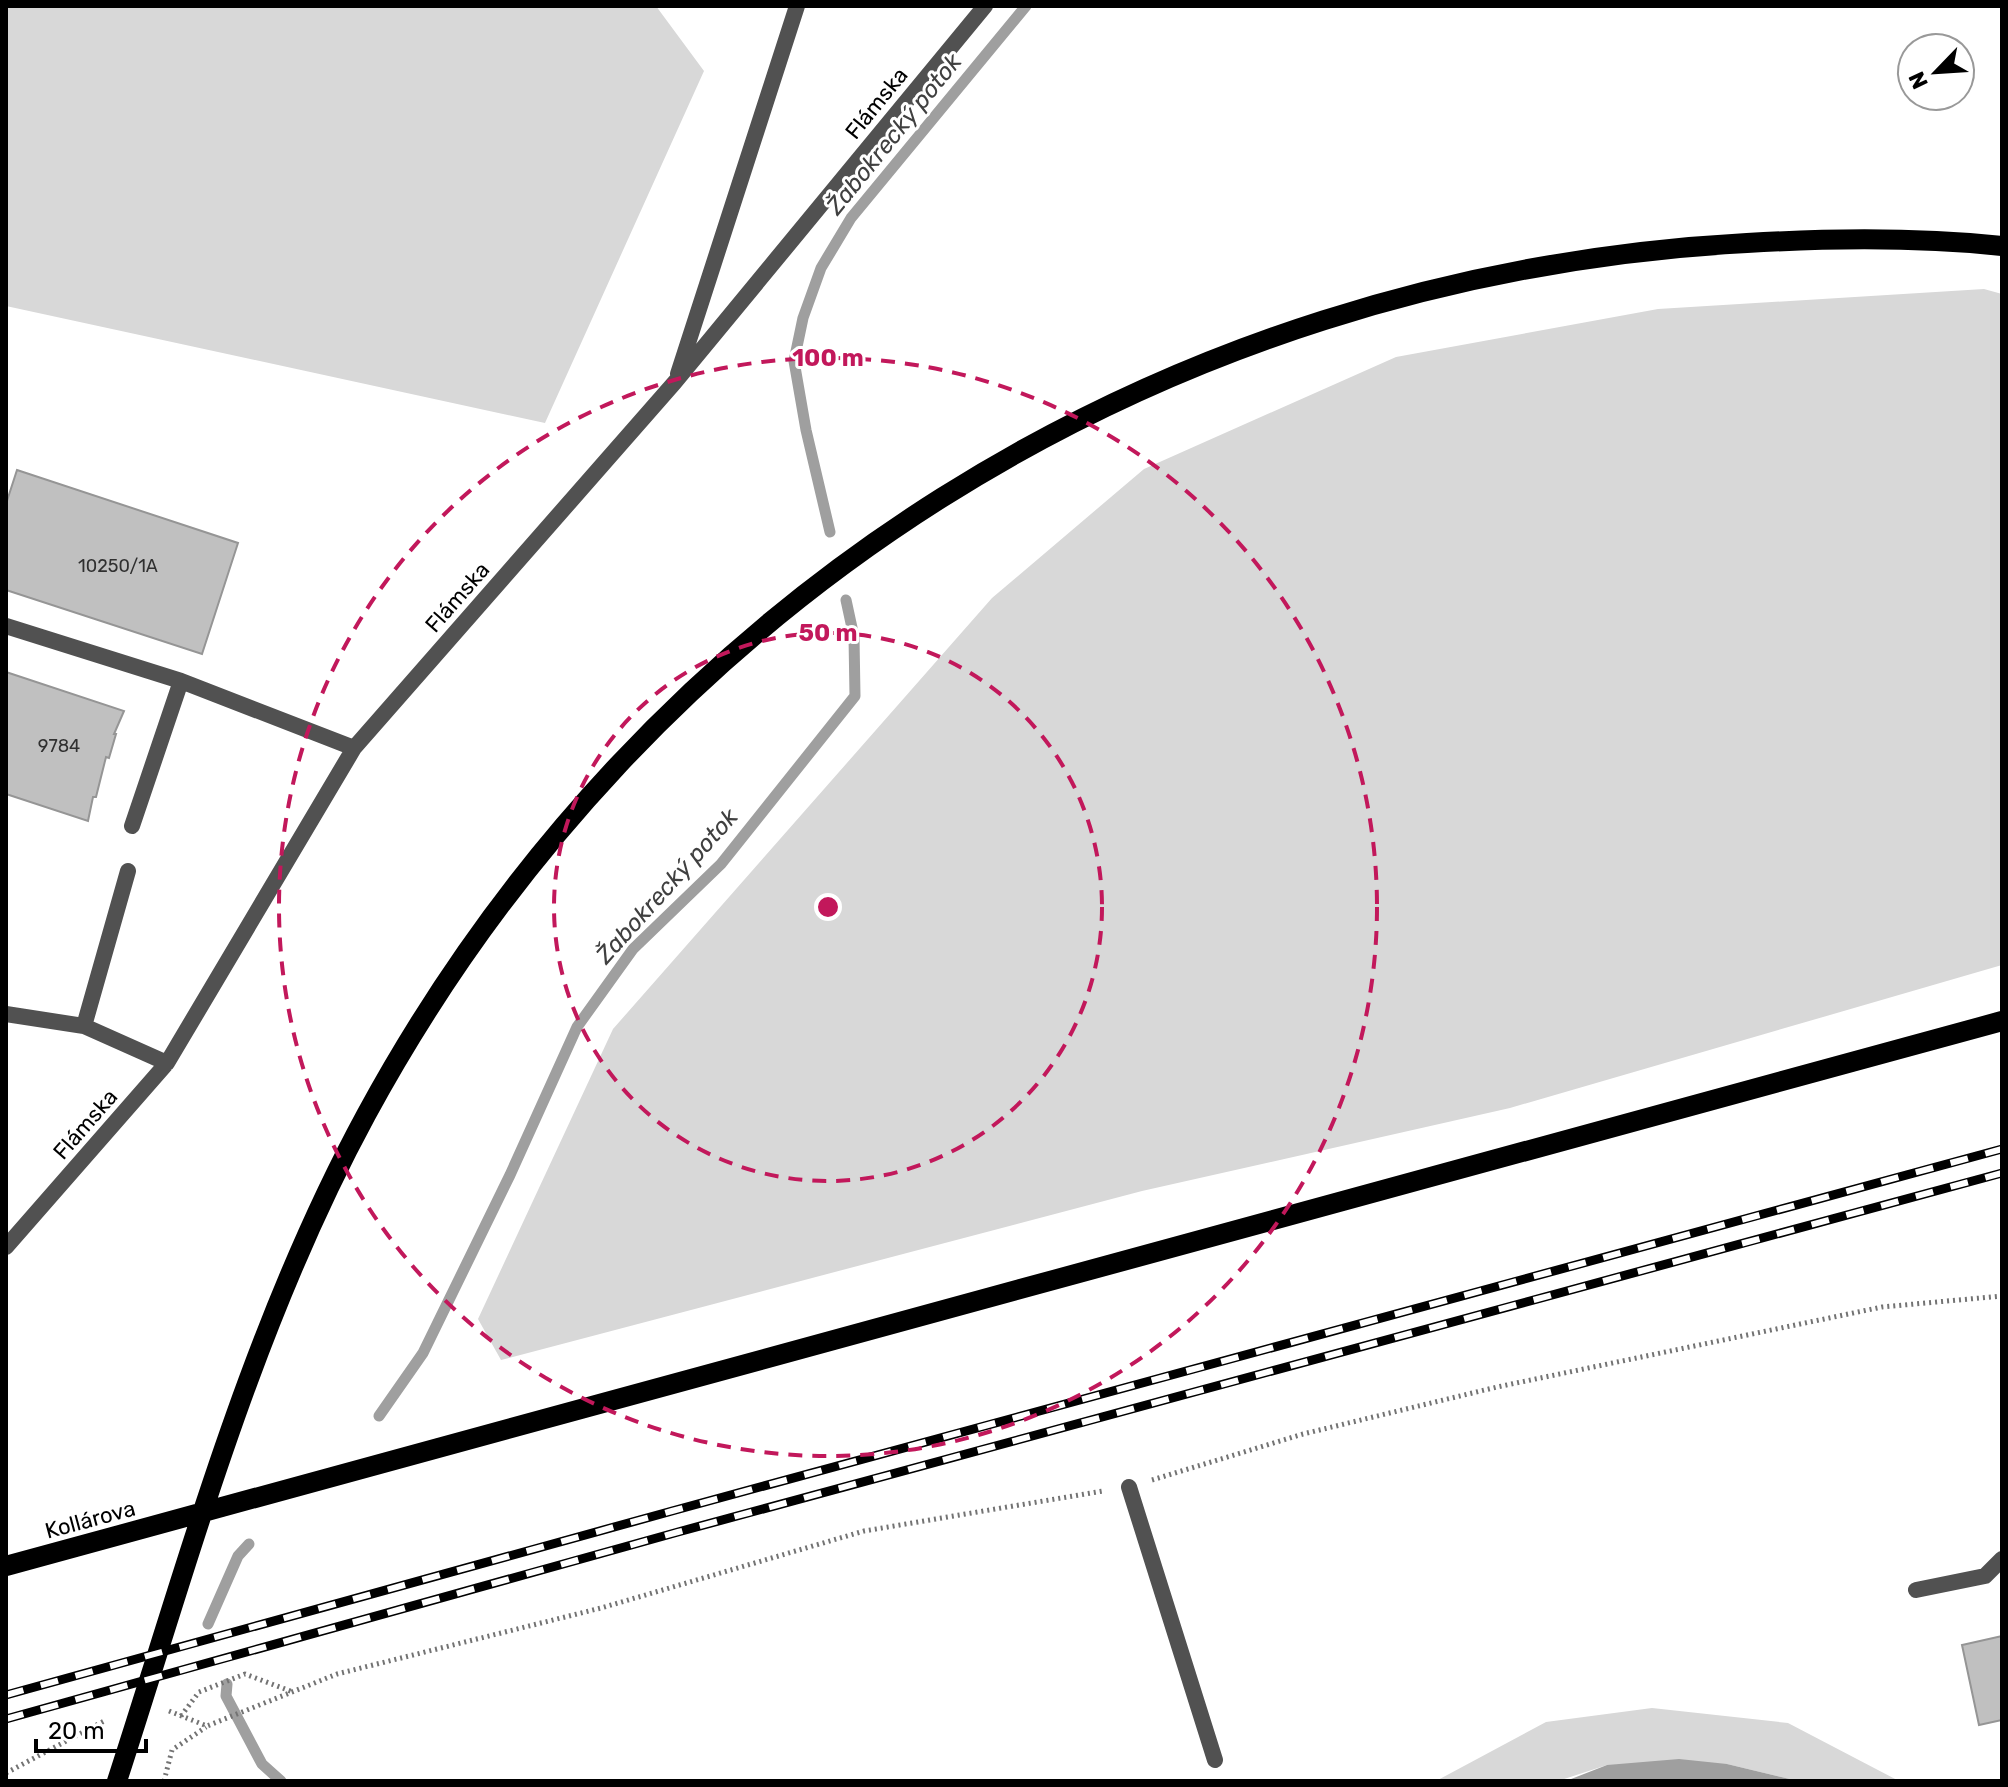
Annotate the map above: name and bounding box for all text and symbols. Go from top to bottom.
north arrow [1896,32,1976,112]
water label: Žabokrecký potok [820,48,968,221]
street label: Flámska [839,62,913,145]
text: N [1903,67,1934,93]
text: 100 m [792,344,864,372]
house number: 10250/1A [78,555,158,577]
street label: Flámska [420,557,495,638]
text: 50 m [799,619,857,647]
house number: 9784 [38,735,80,757]
water label: Žabokrecký potok [589,802,744,970]
centre of rings [814,893,842,921]
street label: Flámska [48,1084,123,1165]
street label: Kollárova [42,1494,138,1544]
scale bar [36,1703,146,1753]
text: 20 m [48,1717,105,1745]

